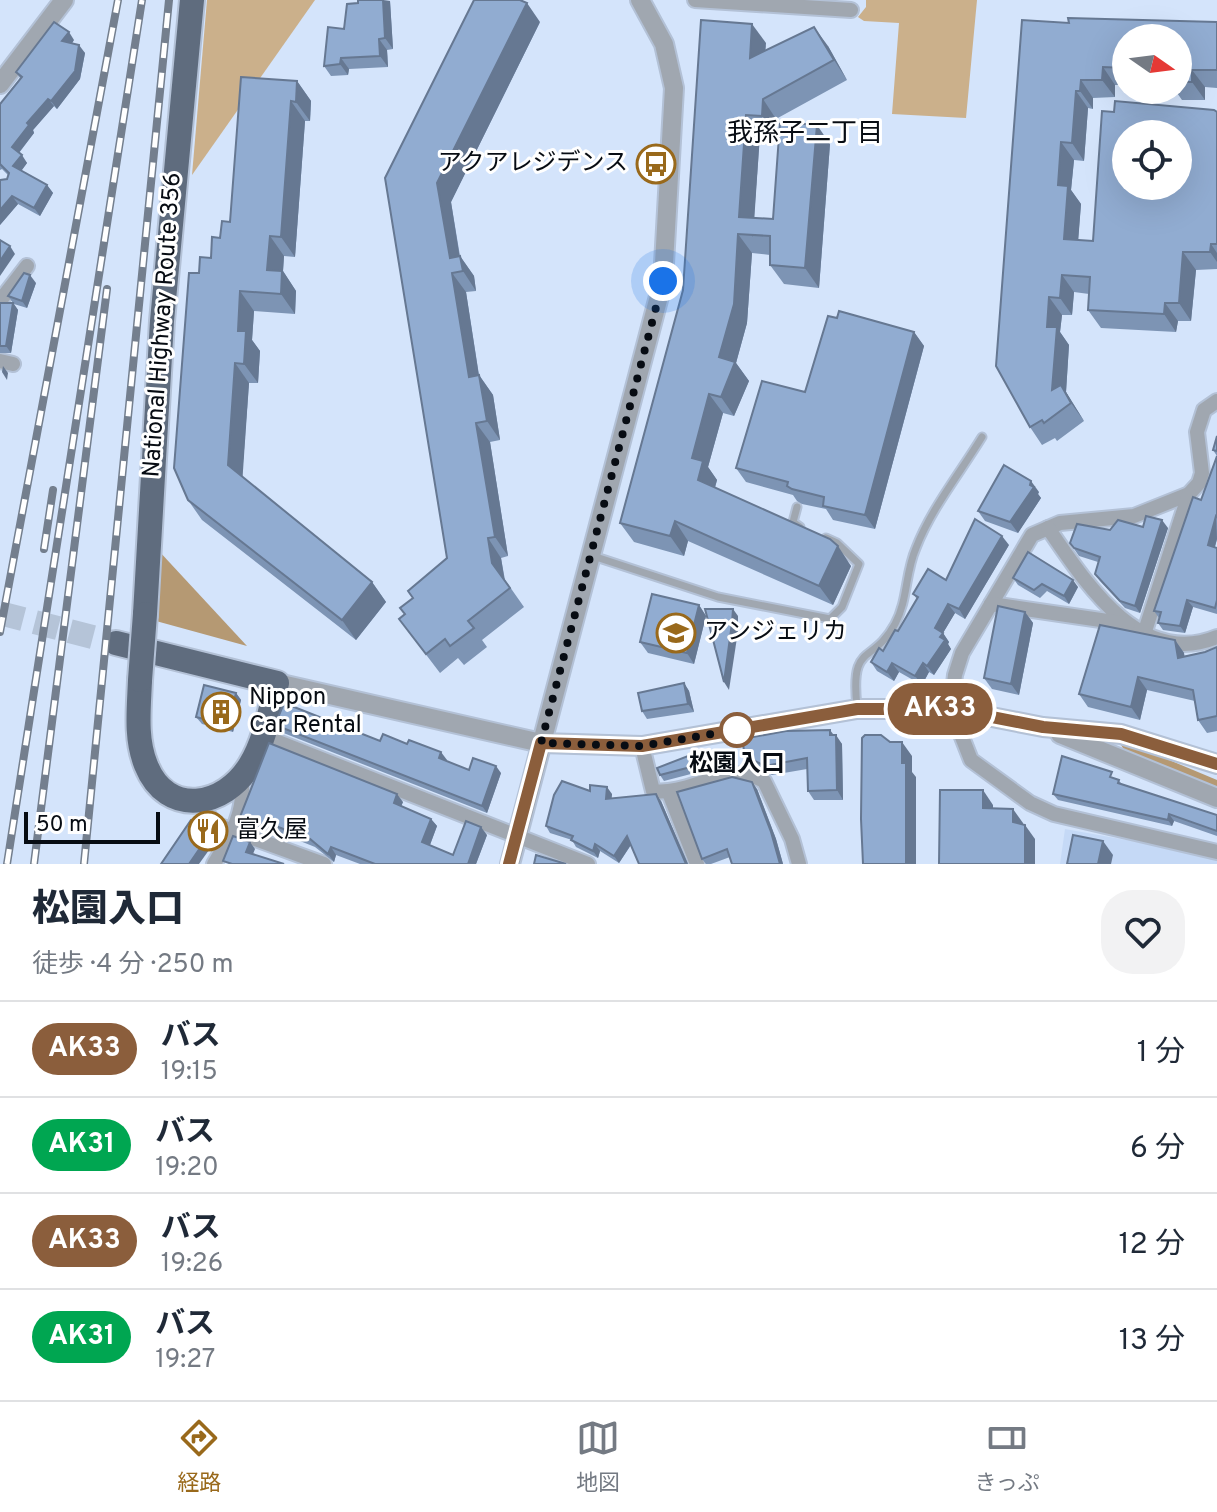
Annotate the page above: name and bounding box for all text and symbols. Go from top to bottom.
north arrow [1112,24,1192,104]
map controls [1112,24,1192,200]
district label: 我孫子二丁目 [727,118,883,151]
button: locate [1112,120,1192,200]
bus stop icon: アクアレジデンス [635,143,677,185]
place label: アクアレジデンス [438,149,628,179]
street label: National Highway Route 356 [137,172,189,478]
your location [643,261,683,301]
school or university icon: アンジェリカ [655,612,697,654]
place label: アンジェリカ [704,618,847,648]
place label: Nippon Car Rental [249,683,362,741]
line badge: AK33 [884,683,996,735]
building icon: Nippon Car Rental [200,691,242,733]
text: AK33 [904,691,976,727]
marker: 松園入口 [720,713,754,747]
place label: 松園入口 [689,750,785,780]
scale bar [24,808,160,844]
restaurant icon: 富久屋 [187,810,229,852]
text: 50 m [36,812,88,839]
place label: 富久屋 [236,816,308,846]
text: 松園入口 [32,887,184,936]
button: heart [1101,890,1185,974]
text: 徒歩 · 4 分 · 250 m [32,949,234,982]
text: バス [161,1019,221,1056]
text: AK33 [48,1031,121,1067]
text: 1 分 [1137,1035,1185,1072]
text: 19:15 [161,1056,218,1089]
text: バス [155,1115,215,1152]
text: AK31 [48,1127,115,1163]
text: 6 分 [1130,1131,1185,1168]
text: 19:20 [155,1152,219,1185]
text: バス [161,1211,221,1248]
text: AK33 [48,1223,121,1259]
text: 12 分 [1118,1227,1185,1264]
text: 19:26 [161,1248,223,1281]
text: バス [155,1307,215,1344]
text: AK31 [48,1319,115,1355]
text: 13 分 [1119,1323,1185,1360]
text: 19:27 [155,1344,215,1377]
tab: 経路 [177,1416,221,1498]
tab: 地図 [576,1416,620,1498]
tab: きっぷ [975,1416,1040,1498]

